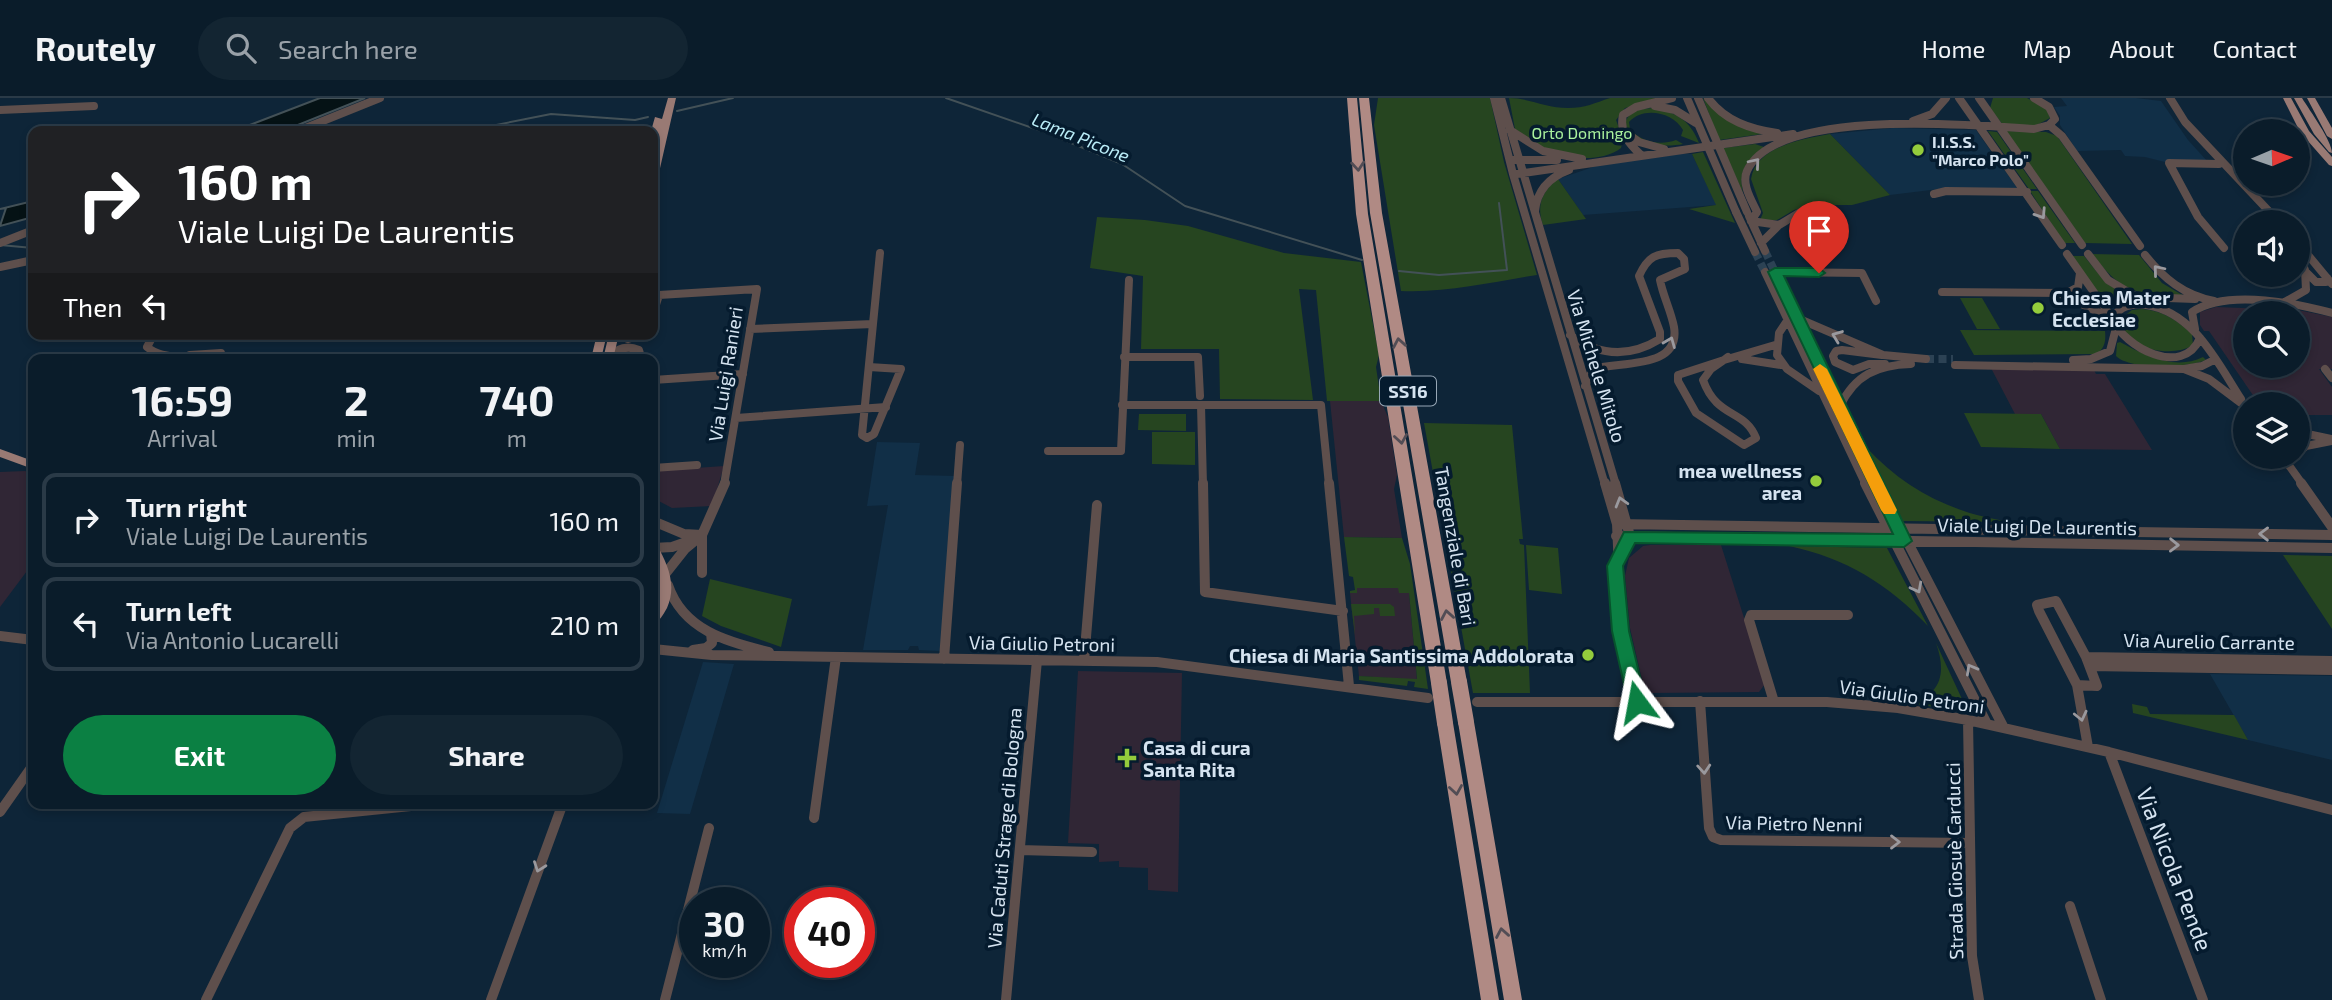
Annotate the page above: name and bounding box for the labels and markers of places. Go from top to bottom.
place label: I.I.S.S. "Marco Polo" [1932,132,2029,169]
marker: I.I.S.S. "Marco Polo" [1910,142,1926,158]
pin [1789,201,1849,273]
place label: Chiesa Mater Ecclesiae [2052,286,2170,331]
marker: Chiesa Mater Ecclesiae [2030,300,2046,316]
place label: mea wellness area [1678,459,1802,504]
marker: mea wellness area [1808,473,1824,489]
place label: Chiesa di Maria Santissima Addolorata [1229,644,1574,667]
marker: Chiesa di Maria Santissima Addolorata [1580,647,1596,663]
place label: Casa di cura Santa Rita [1143,736,1251,781]
marker: Casa di cura Santa Rita [1117,748,1137,768]

